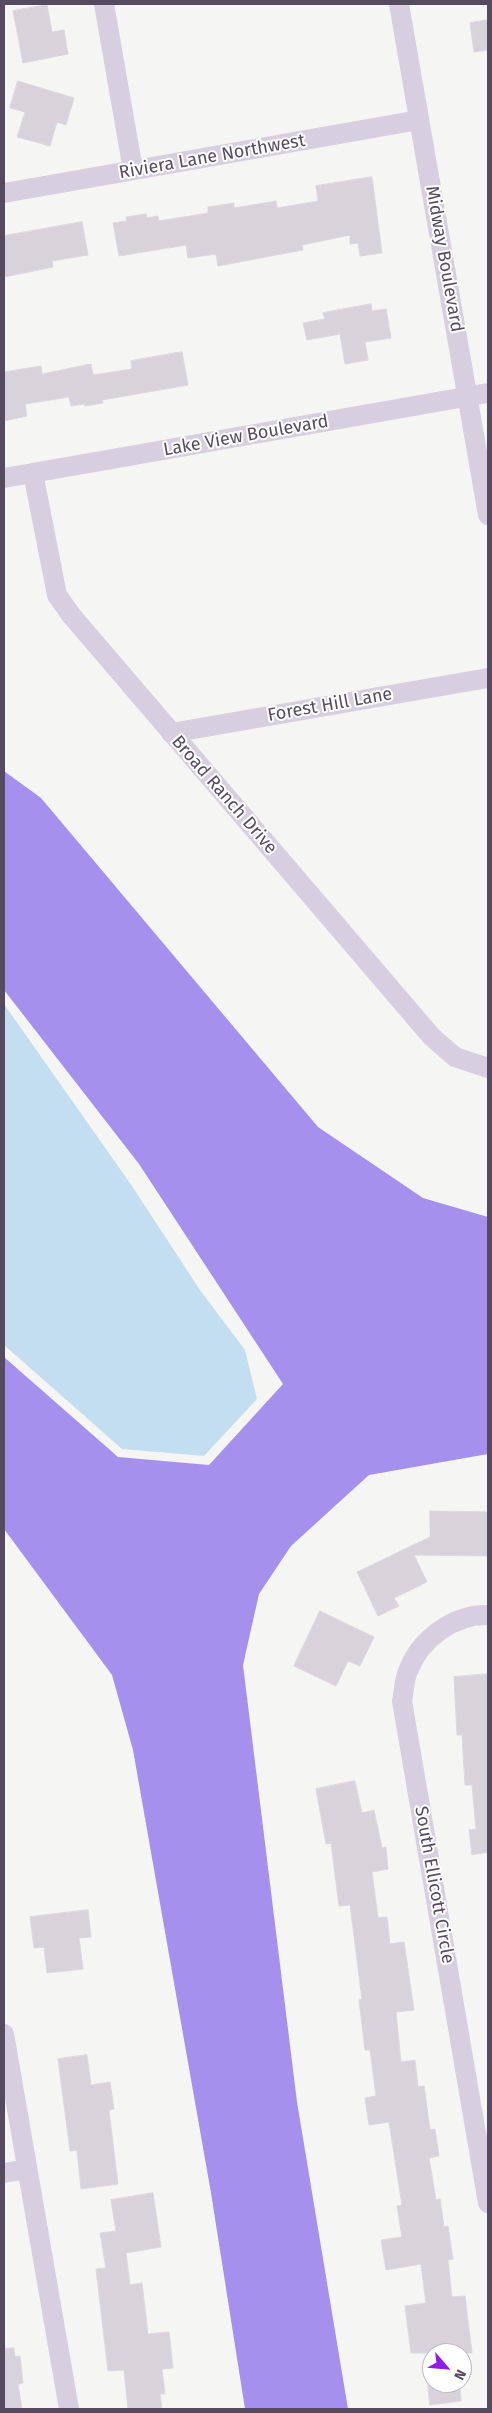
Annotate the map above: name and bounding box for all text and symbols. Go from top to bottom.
street label: Riviera Lane Northwest [117,130,307,184]
street label: Midway Boulevard [421,184,467,334]
street label: Lake View Boulevard [162,411,330,461]
street label: Forest Hill Lane [266,683,394,727]
street label: Broad Ranch Drive [167,731,281,859]
street label: South Ellicott Circle [410,1805,458,1965]
north arrow [422,2343,472,2393]
text: N [450,2367,470,2383]

